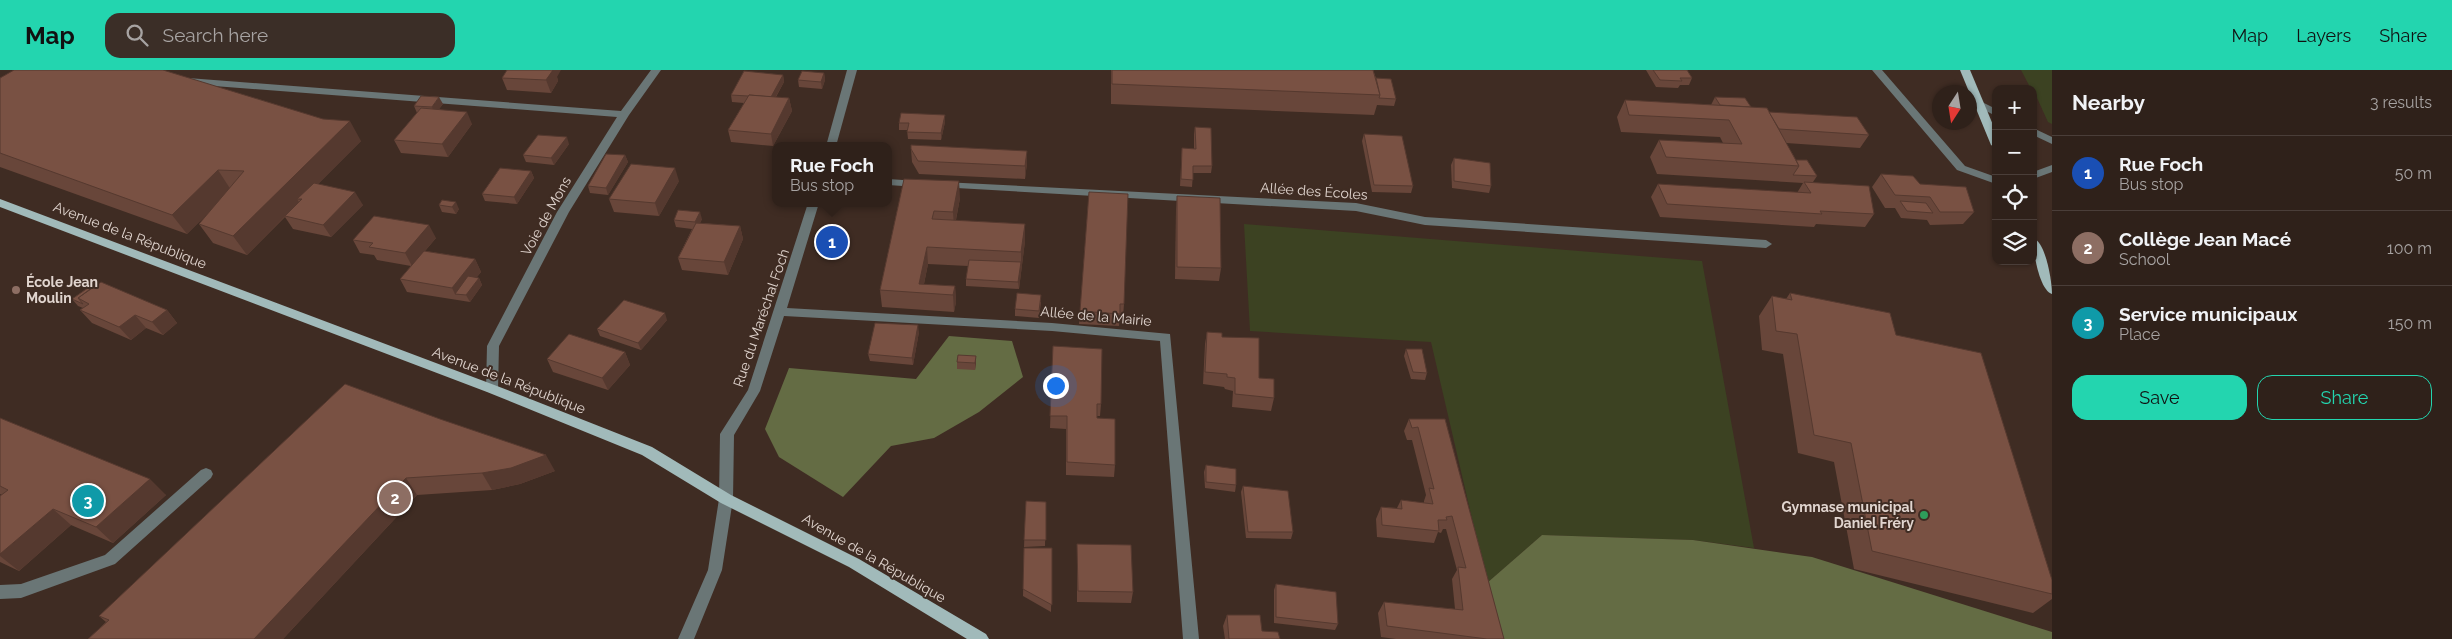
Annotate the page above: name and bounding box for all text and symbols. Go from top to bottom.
search box [105,13,455,58]
text: Map [25,21,75,50]
icon: search [123,21,151,49]
text: Search here [163,24,268,46]
text: Map [2232,25,2268,46]
text: Layers [2296,25,2351,46]
text: Share [2379,25,2427,46]
north arrow [1932,85,1977,130]
map controls [1992,85,2037,265]
button: + [1992,85,2037,130]
text: Nearby [2072,90,2145,115]
text: 3 results [2370,93,2432,112]
button: − [1992,130,2037,175]
popup [772,142,892,207]
text: Rue Foch [2119,153,2203,175]
text: Rue Foch [790,154,874,176]
text: 1 [2084,164,2092,183]
text: 50 m [2395,164,2432,183]
street label: Voie de Mons [518,174,574,258]
button: locate [1992,175,2037,220]
text: Bus stop [2119,175,2183,194]
text: Bus stop [790,176,854,195]
street label: Allée des Écoles [1260,178,1368,203]
street label: Avenue de la République [51,198,209,272]
button: layers [1992,220,2037,265]
pin: 1 [816,223,848,261]
text: Collège Jean Macé [2119,228,2291,250]
text: 2 [2083,239,2093,258]
text: 100 m [2387,239,2432,258]
street label: Rue du Maréchal Foch [730,247,792,389]
text: School [2119,250,2170,269]
place label: École Jean Moulin [26,273,98,306]
marker: École Jean Moulin [10,284,22,296]
street label: Allée de la Mairie [1040,303,1152,329]
text: Service municipaux [2119,303,2297,325]
text: 3 [2084,314,2092,333]
text: 150 m [2388,314,2432,333]
text: Place [2119,325,2160,344]
street label: Avenue de la République [430,343,588,417]
your location [1043,373,1069,399]
button: Save [2072,375,2247,420]
button: Share [2257,375,2432,420]
pin: 2 [379,479,411,517]
pin: 3 [72,482,104,520]
place label: Gymnase municipal Daniel Fréry [1782,499,1915,531]
marker: Gymnase municipal Daniel Fréry [1918,509,1930,521]
street label: Avenue de la République [799,510,949,606]

